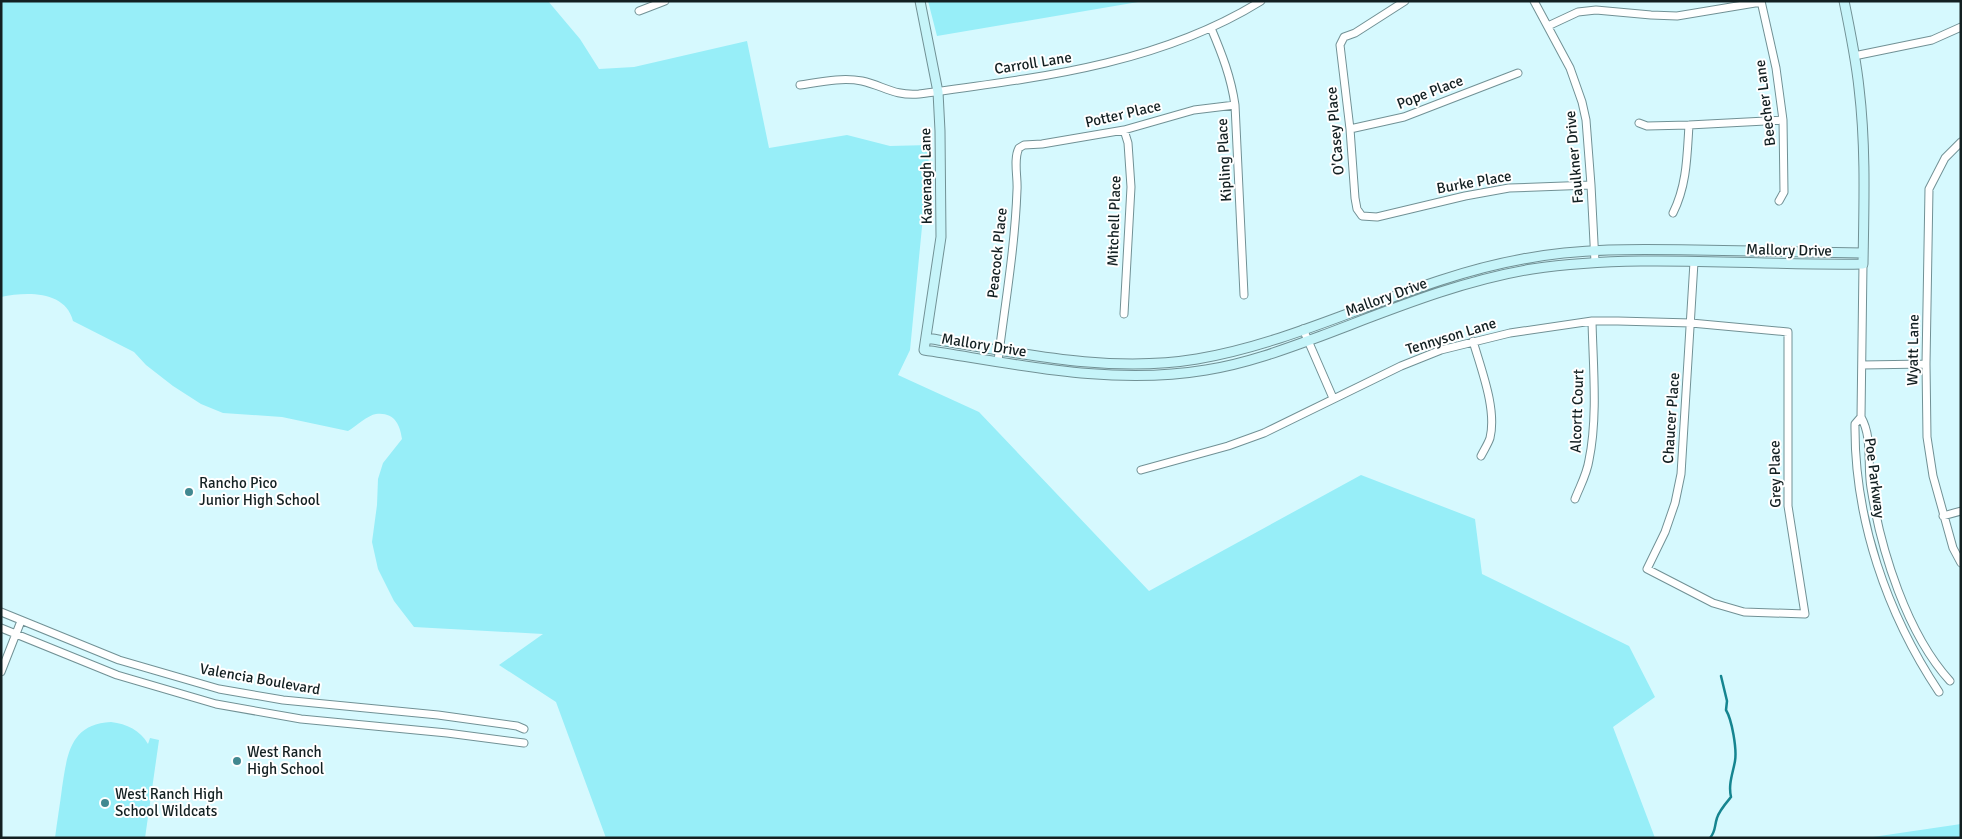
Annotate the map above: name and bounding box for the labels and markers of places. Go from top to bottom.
place label: Rancho Pico Junior High School [199,474,320,509]
marker: Rancho Pico Junior High School [183,486,195,498]
place label: West Ranch High School [247,743,324,778]
marker: West Ranch High School [231,755,243,767]
place label: West Ranch High School Wildcats [115,785,223,820]
marker: West Ranch High School Wildcats [99,797,111,809]

